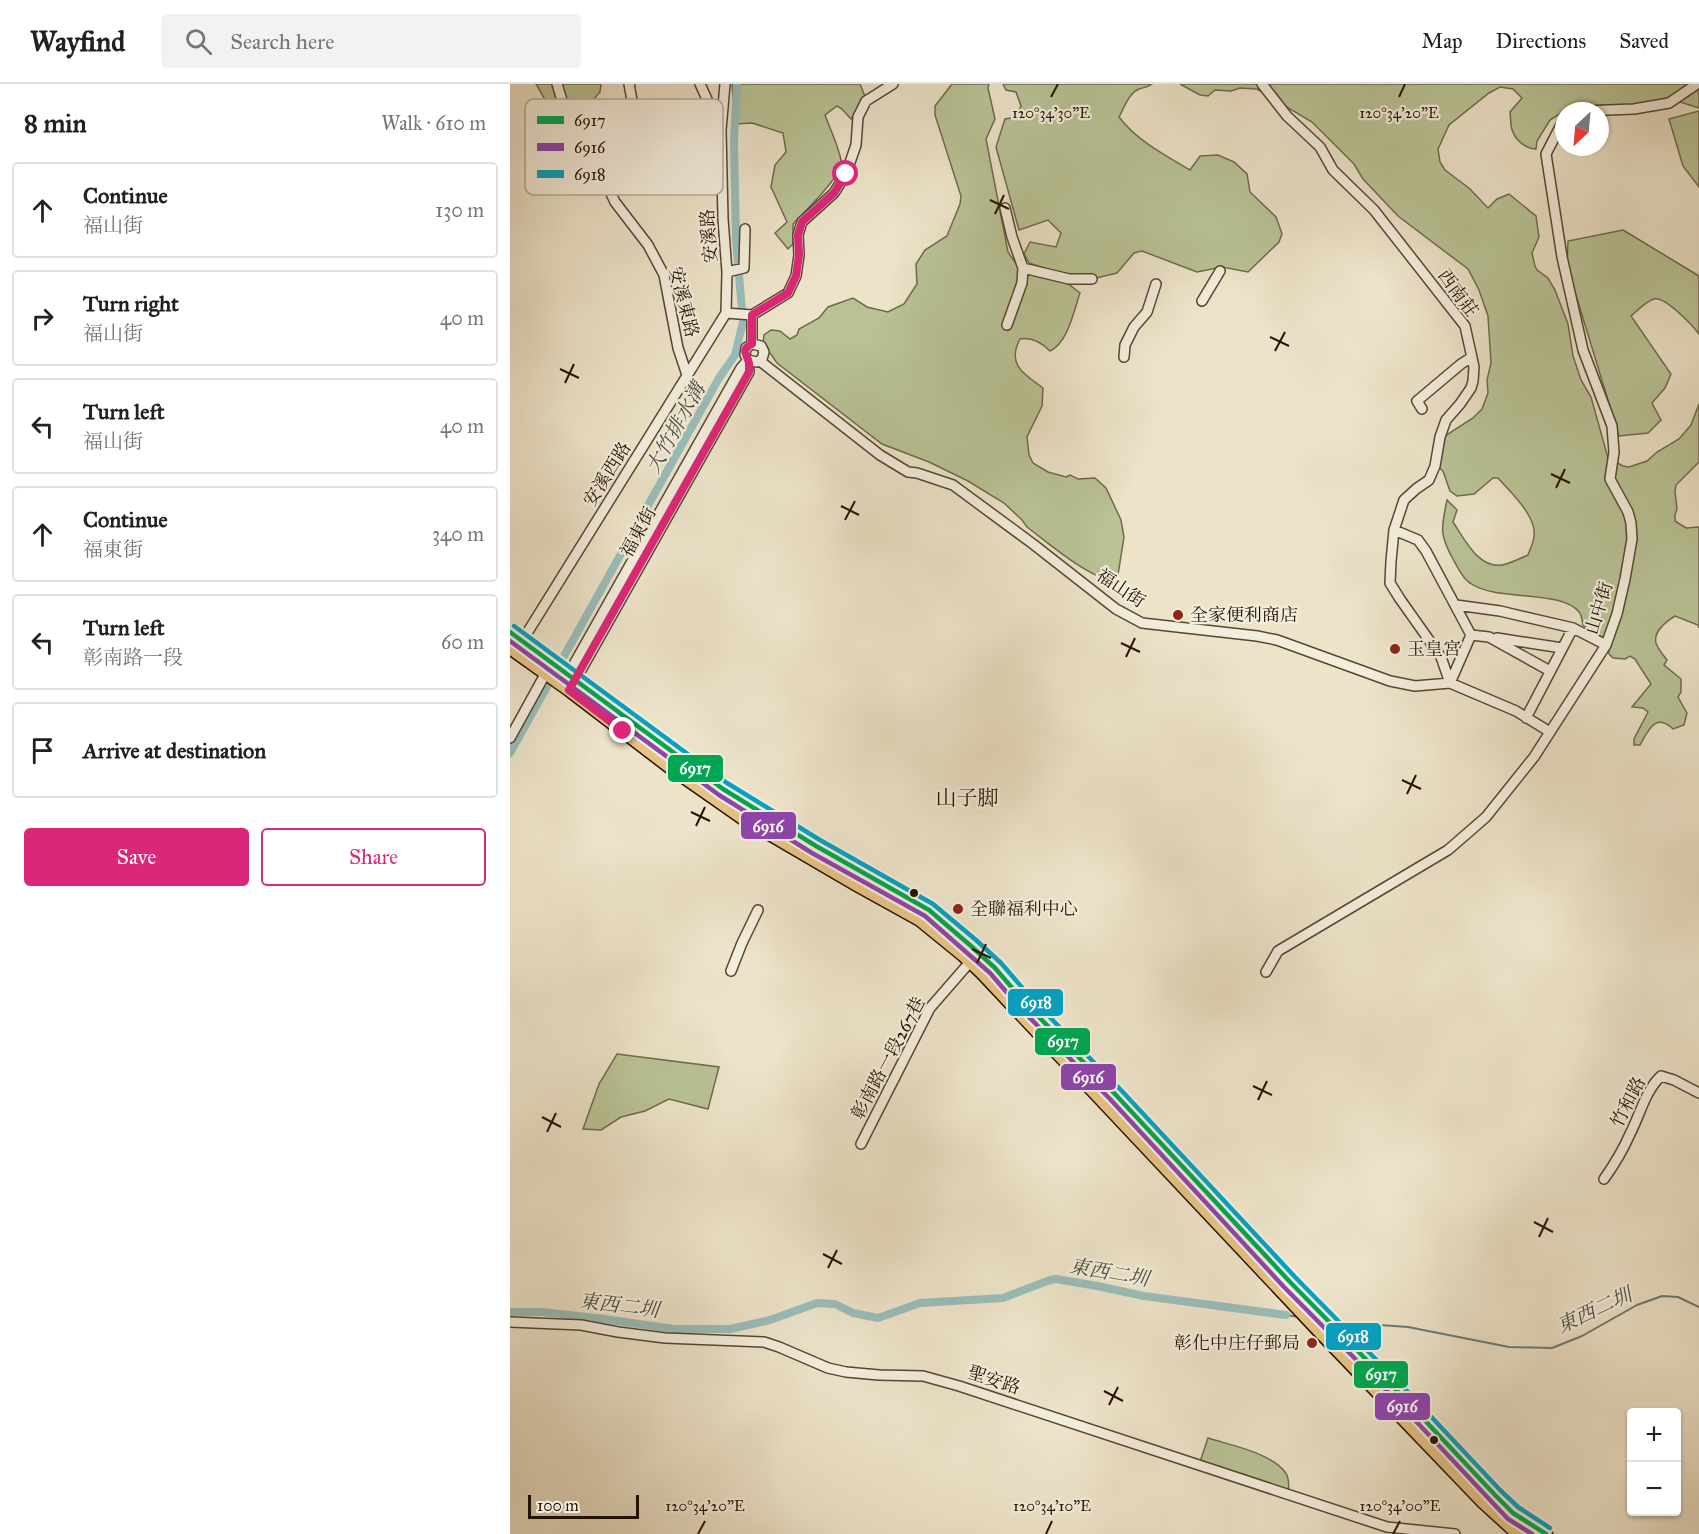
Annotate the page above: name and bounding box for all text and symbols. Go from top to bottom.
search box [161,14,581,68]
text: Wayfind [30,24,125,59]
icon: search [182,25,215,58]
text: Search here [230,28,334,55]
text: Map [1422,28,1463,54]
text: Directions [1496,28,1586,54]
text: Saved [1619,28,1669,54]
legend [525,99,723,195]
north arrow [1555,102,1609,156]
text: 120°34'30"E [1012,104,1090,122]
text: 120°34'20"E [1359,104,1439,122]
text: 8 min [24,107,87,139]
text: Walk · 610 m [381,111,486,135]
text: 6917 [574,111,606,130]
text: 6916 [574,138,606,157]
route start [832,160,858,186]
text: 6918 [574,165,606,184]
text: Continue [83,182,168,209]
icon: ahead [26,194,59,227]
text: 130 m [435,198,484,222]
street label: 安溪路 [696,208,722,264]
text: 福山街 [83,213,143,237]
street label: 安溪東路 [665,264,703,340]
street label: 西南莊 [1433,265,1483,321]
text: Turn right [83,290,179,317]
icon: right [26,302,59,335]
text: 40 m [440,306,484,330]
text: 福山街 [83,321,143,345]
water label: 大竹排水溝 [640,376,711,478]
text: Turn left [83,398,165,425]
icon: left [26,410,59,443]
text: 40 m [440,414,484,438]
text: 福山街 [83,429,143,453]
street label: 安溪西路 [579,438,635,510]
street label: 福東街 [615,503,661,561]
text: Continue [83,506,168,533]
icon: ahead [26,518,59,551]
text: 340 m [432,522,484,546]
text: 福東街 [83,537,143,561]
street label: 福山街 [1092,564,1150,612]
street label: 山中街 [1581,579,1617,637]
place label: 全家便利商店 [1190,604,1298,626]
marker: 全家便利商店 [1171,608,1185,622]
text: Turn left [83,614,165,641]
icon: left [26,626,59,659]
text: 60 m [441,630,484,654]
place label: 玉皇宮 [1407,638,1461,660]
marker: 玉皇宮 [1388,642,1402,656]
text: 彰南路一段 [83,645,183,669]
route end [609,717,635,743]
icon: arrive [26,734,59,767]
text: Arrive at destination [83,737,266,764]
line badge: 6917 [667,754,724,783]
text: 6917 [679,759,711,779]
district label: 山子脚 [936,785,999,811]
line badge: 6916 [740,811,797,840]
text: 6916 [752,817,784,837]
button: Save [24,828,249,886]
button: Share [261,828,486,886]
unlabelled marker [908,887,920,899]
place label: 全聯福利中心 [970,898,1078,920]
marker: 全聯福利中心 [951,902,965,916]
line badge: 6918 [1007,988,1064,1017]
street label: 彰南路一段267巷 [846,993,930,1123]
text: 6918 [1020,993,1052,1013]
line badge: 6917 [1034,1027,1091,1056]
text: 6917 [1047,1032,1079,1052]
line badge: 6916 [1060,1063,1117,1091]
text: 6916 [1072,1068,1104,1088]
street label: 竹和路 [1606,1073,1650,1131]
water label: 東西二圳 [1068,1253,1153,1291]
water label: 東西二圳 [1553,1281,1638,1338]
water label: 東西二圳 [578,1288,663,1322]
line badge: 6918 [1325,1322,1382,1351]
text: 6918 [1337,1327,1369,1347]
place label: 彰化中庄仔郵局 [1174,1332,1300,1354]
marker: 彰化中庄仔郵局 [1305,1336,1319,1350]
line badge: 6917 [1353,1360,1409,1389]
street label: 聖安路 [965,1361,1023,1399]
text: 6917 [1365,1365,1397,1385]
line badge: 6916 [1374,1392,1431,1421]
text: 6916 [1386,1397,1418,1417]
map controls [1627,1408,1681,1516]
button: + [1627,1408,1681,1462]
unlabelled marker [1428,1434,1440,1446]
button: − [1627,1462,1681,1516]
scale bar [528,1492,639,1520]
text: 100 m [537,1496,579,1515]
text: 120°34'20"E [665,1497,745,1515]
text: 120°34'10"E [1013,1497,1091,1515]
text: 120°34'00"E [1360,1497,1441,1515]

